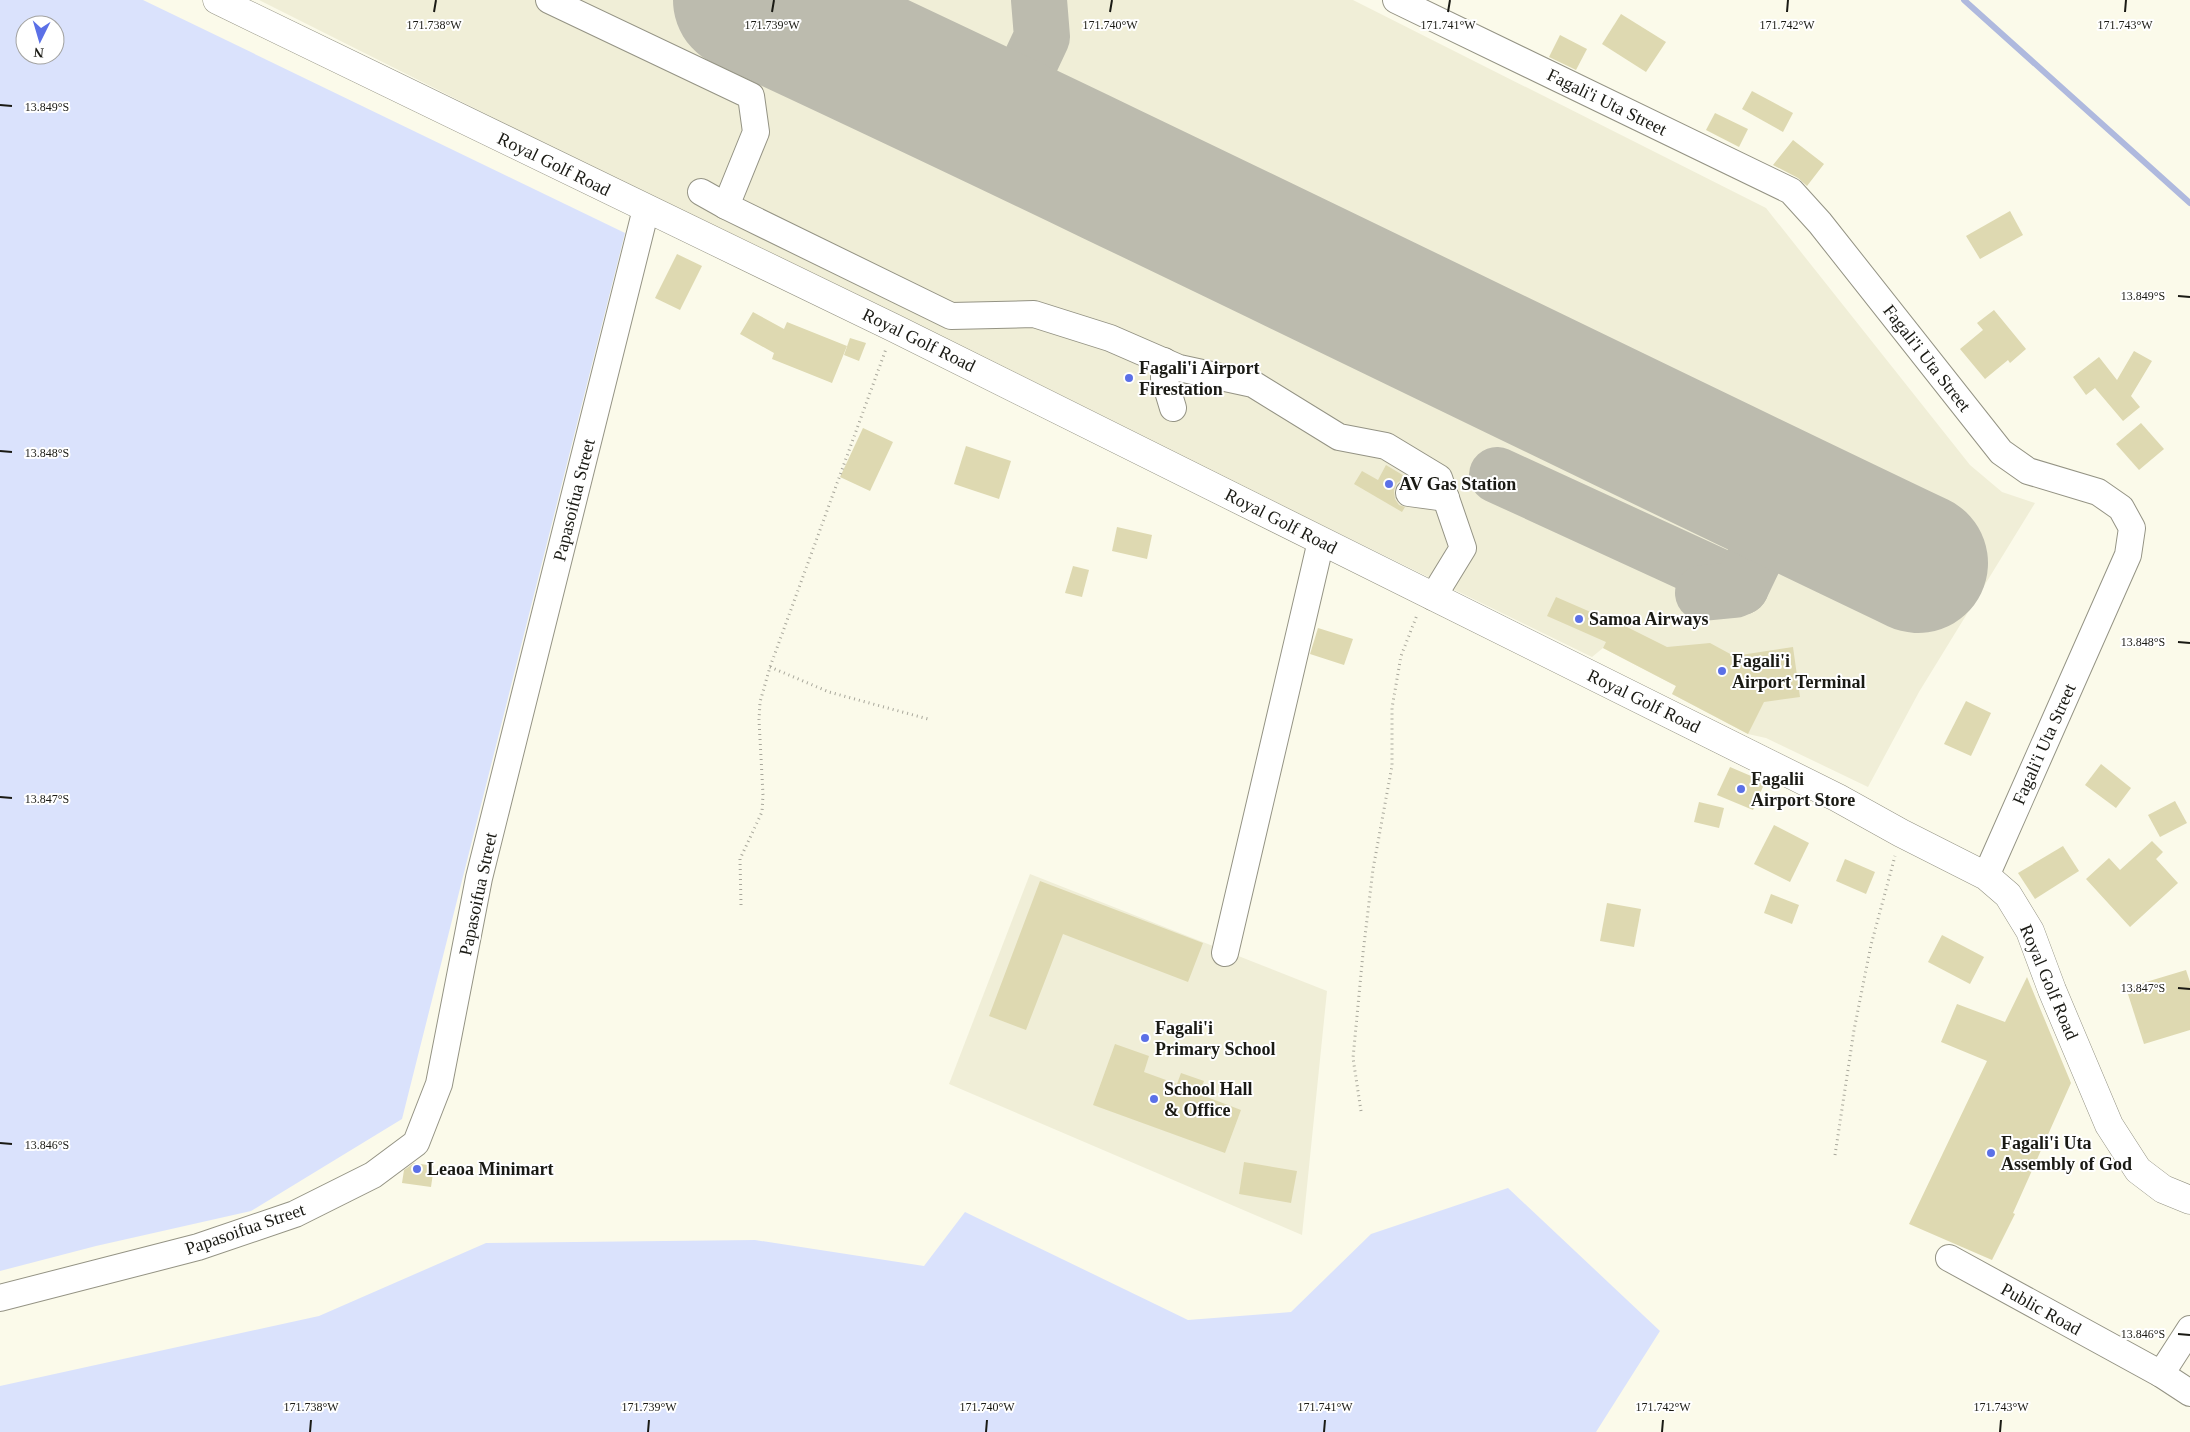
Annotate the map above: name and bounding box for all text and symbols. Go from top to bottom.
north arrow [15,15,65,65]
text: 171.738°W [406,18,462,32]
text: 171.739°W [744,18,800,32]
text: 171.740°W [1082,18,1138,32]
text: 171.741°W [1420,18,1476,32]
text: 171.742°W [1759,18,1815,32]
text: 171.743°W [2097,18,2153,32]
text: N [33,45,45,60]
street label: Fagali'i Uta Street [1544,64,1670,140]
text: 13.849°S [25,100,69,114]
street label: Royal Golf Road [494,128,614,200]
text: 13.849°S [2121,289,2165,303]
street label: Fagali'i Uta Street [1879,301,1975,415]
street label: Royal Golf Road [859,304,979,376]
place label: Fagali'i Airport Firestation [1139,358,1260,399]
marker: Fagali'i Airport Firestation [1123,372,1135,384]
street label: Papasoifua Street [549,437,599,563]
text: 13.848°S [25,446,69,460]
place label: AV Gas Station [1399,474,1516,494]
marker: AV Gas Station [1383,478,1395,490]
street label: Royal Golf Road [1222,484,1340,558]
place label: Samoa Airways [1589,609,1709,629]
marker: Samoa Airways [1573,613,1585,625]
text: 13.848°S [2121,635,2165,649]
place label: Fagali'i Airport Terminal [1732,651,1866,692]
street label: Royal Golf Road [1584,665,1704,737]
marker: Fagali'i Airport Terminal [1716,665,1728,677]
street label: Fagali'i Uta Street [2008,680,2080,808]
place label: Fagalii Airport Store [1751,769,1855,810]
marker: Fagalii Airport Store [1735,783,1747,795]
text: 13.847°S [25,792,69,806]
street label: Papasoifua Street [455,831,501,957]
street label: Royal Golf Road [2016,921,2082,1043]
text: 13.847°S [2121,981,2165,995]
place label: Fagali'i Primary School [1155,1018,1275,1059]
marker: Fagali'i Primary School [1139,1032,1151,1044]
place label: School Hall & Office [1164,1079,1253,1120]
marker: School Hall & Office [1148,1093,1160,1105]
place label: Fagali'i Uta Assembly of God [2001,1133,2132,1174]
text: 13.846°S [25,1138,69,1152]
marker: Fagali'i Uta Assembly of God [1985,1147,1997,1159]
place label: Leaoa Minimart [427,1159,553,1179]
marker: Leaoa Minimart [411,1163,423,1175]
street label: Papasoifua Street [182,1199,308,1259]
street label: Public Road [1997,1279,2085,1339]
text: 13.846°S [2121,1327,2165,1341]
text: 171.738°W [283,1400,339,1414]
text: 171.739°W [621,1400,677,1414]
text: 171.740°W [959,1400,1015,1414]
text: 171.741°W [1297,1400,1353,1414]
text: 171.742°W [1635,1400,1691,1414]
text: 171.743°W [1973,1400,2029,1414]

